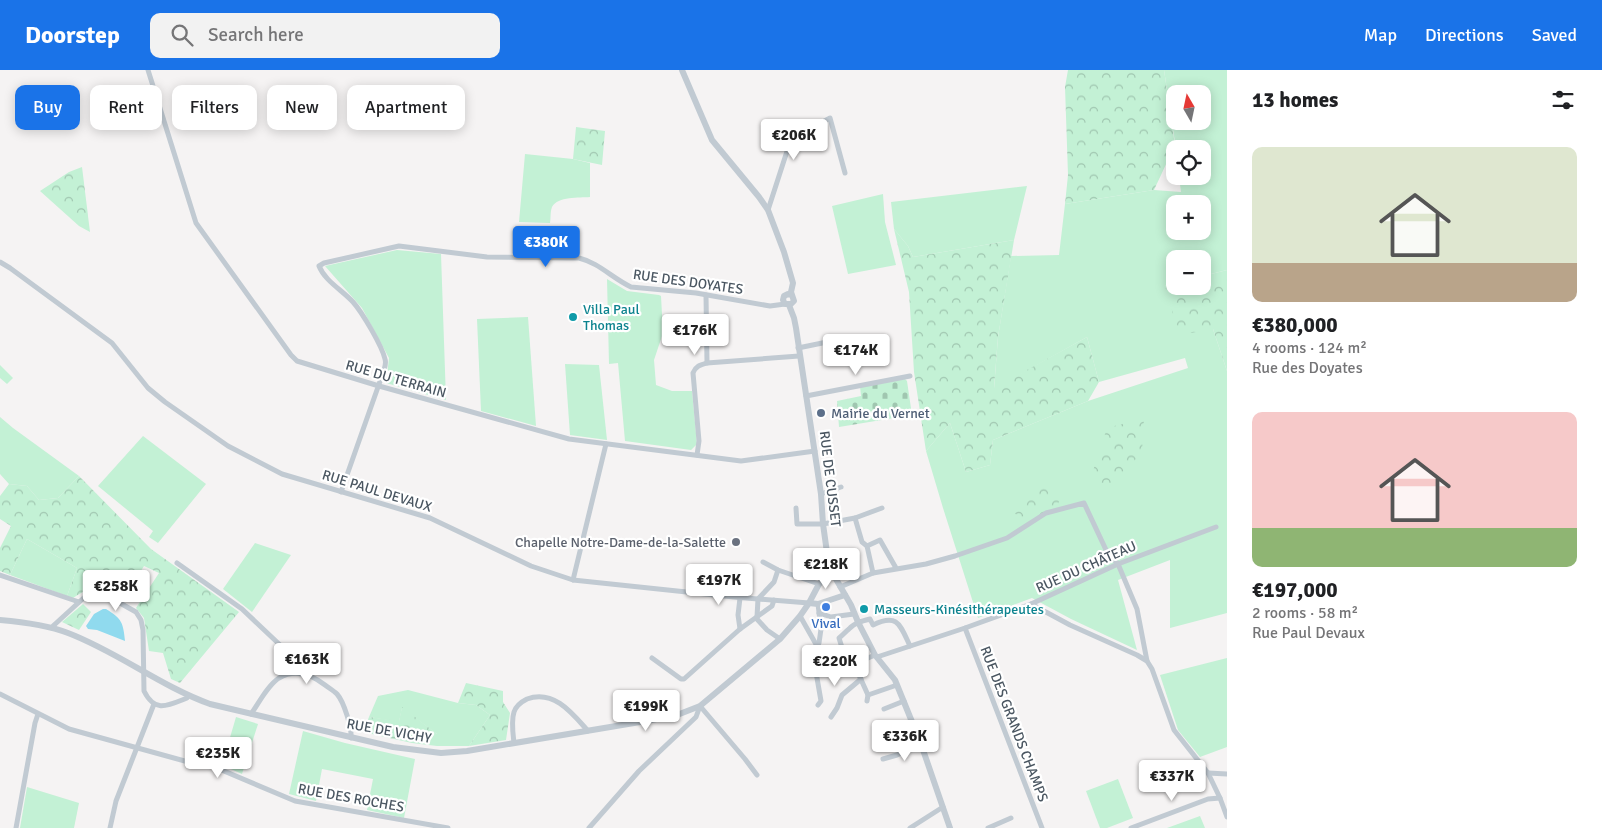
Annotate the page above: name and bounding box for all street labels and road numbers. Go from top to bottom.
street label: RUE DES DOYATES [632,266,744,298]
street label: RUE DU TERRAIN [344,357,448,401]
street label: RUE DE CUSSET [816,430,844,528]
street label: RUE PAUL DEVAUX [320,466,434,516]
street label: RUE DU CHÂTEAU [1033,537,1139,597]
street label: RUE DES GRANDS CHAMPS [976,644,1052,804]
street label: RUE DE VICHY [345,715,433,747]
street label: RUE DES ROCHES [297,780,406,816]

